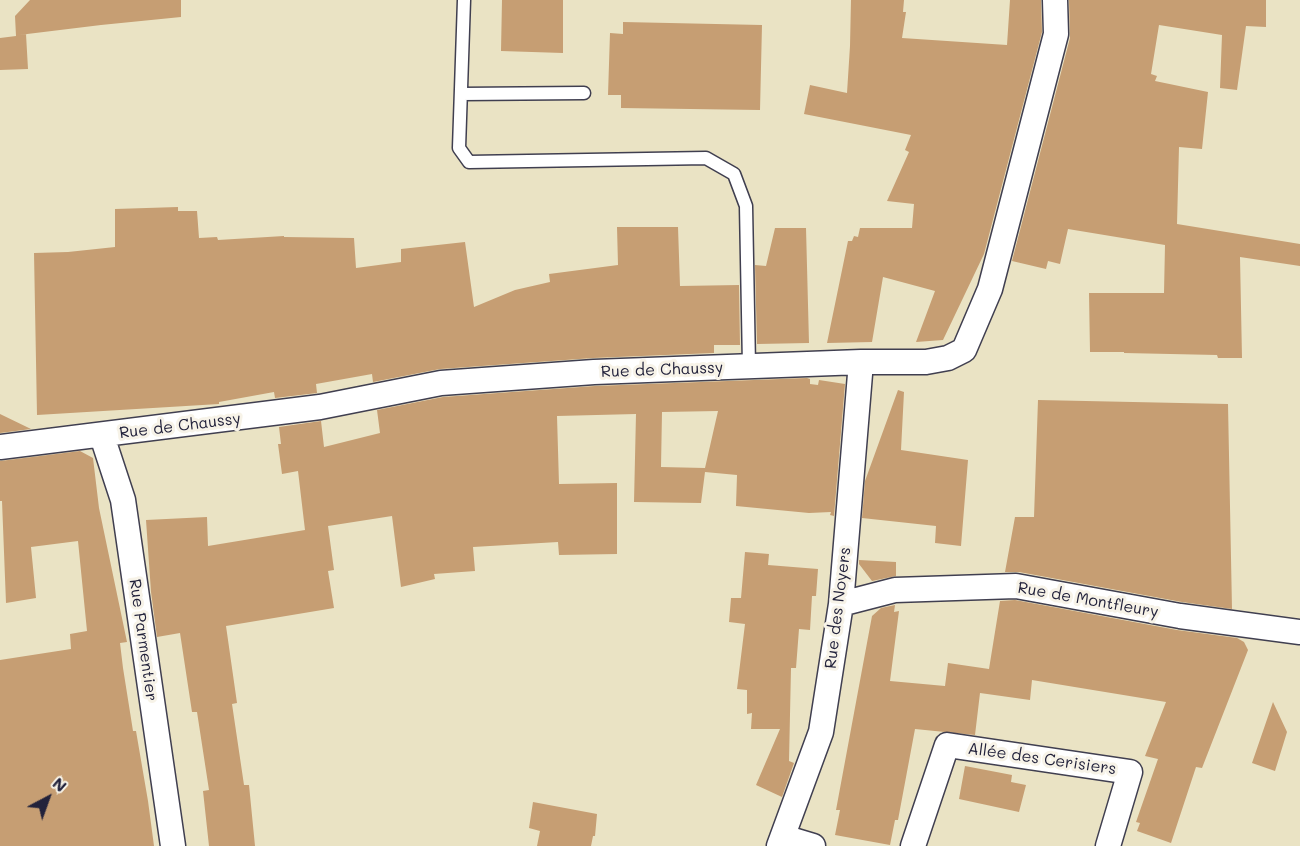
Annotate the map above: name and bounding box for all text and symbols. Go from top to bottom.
street label: Rue de Chaussy [601,358,723,382]
street label: Rue de Chaussy [118,409,242,443]
street label: Rue des Noyers [821,546,855,670]
street label: Rue Parmentier [125,578,161,702]
street label: Rue de Montfleury [1016,578,1160,622]
street label: Allée des Cerisiers [967,739,1117,779]
north arrow [18,768,78,828]
text: N [49,772,72,796]

